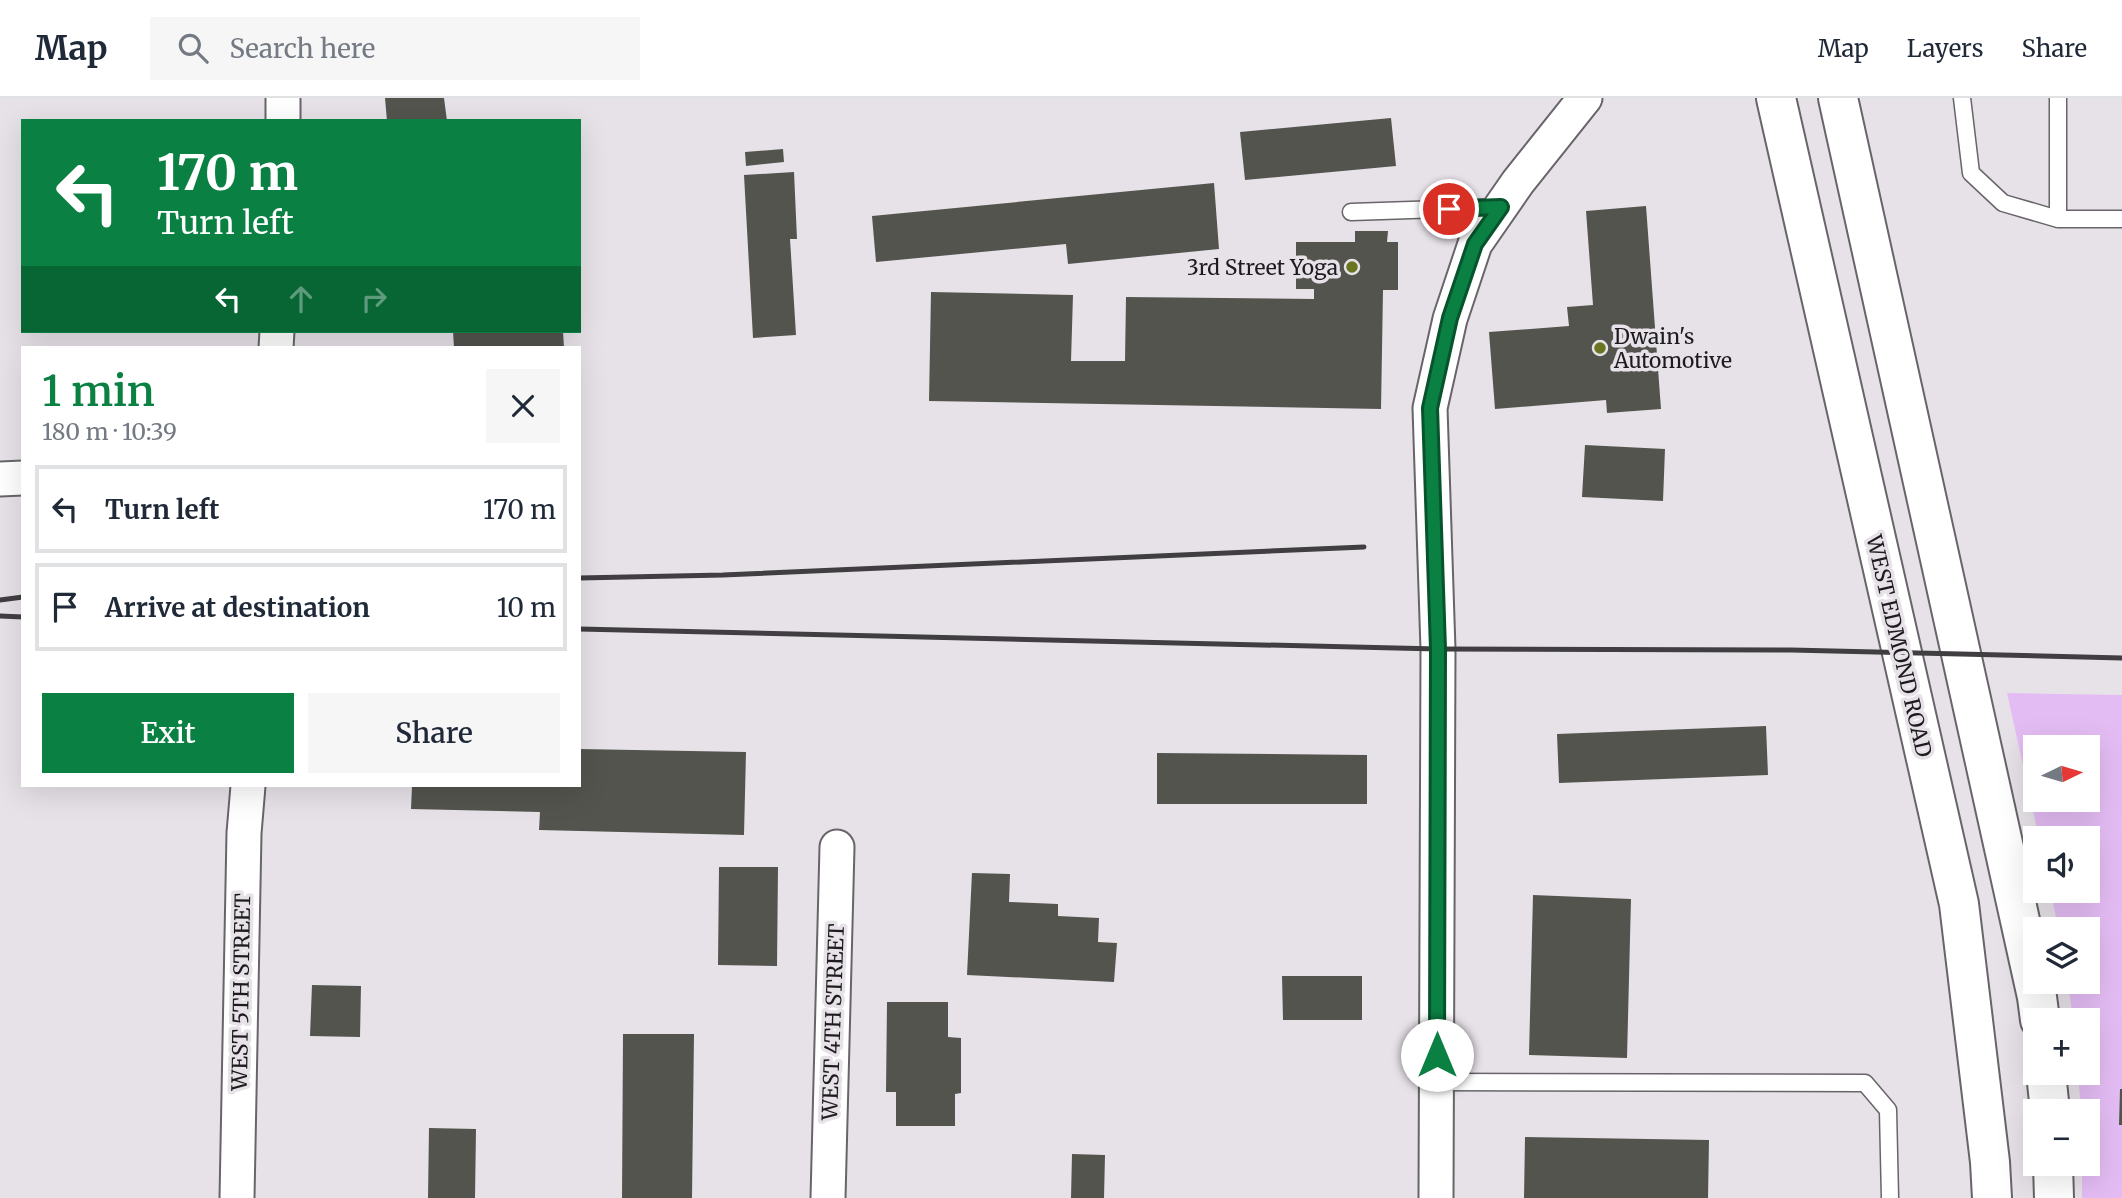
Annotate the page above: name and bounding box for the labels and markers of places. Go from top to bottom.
pin [1419,179,1479,239]
place label: 3rd Street Yoga [1187,254,1338,281]
marker: 3rd Street Yoga [1344,259,1360,275]
place label: Dwain's Automotive [1613,323,1732,374]
marker: Dwain's Automotive [1592,340,1608,356]

